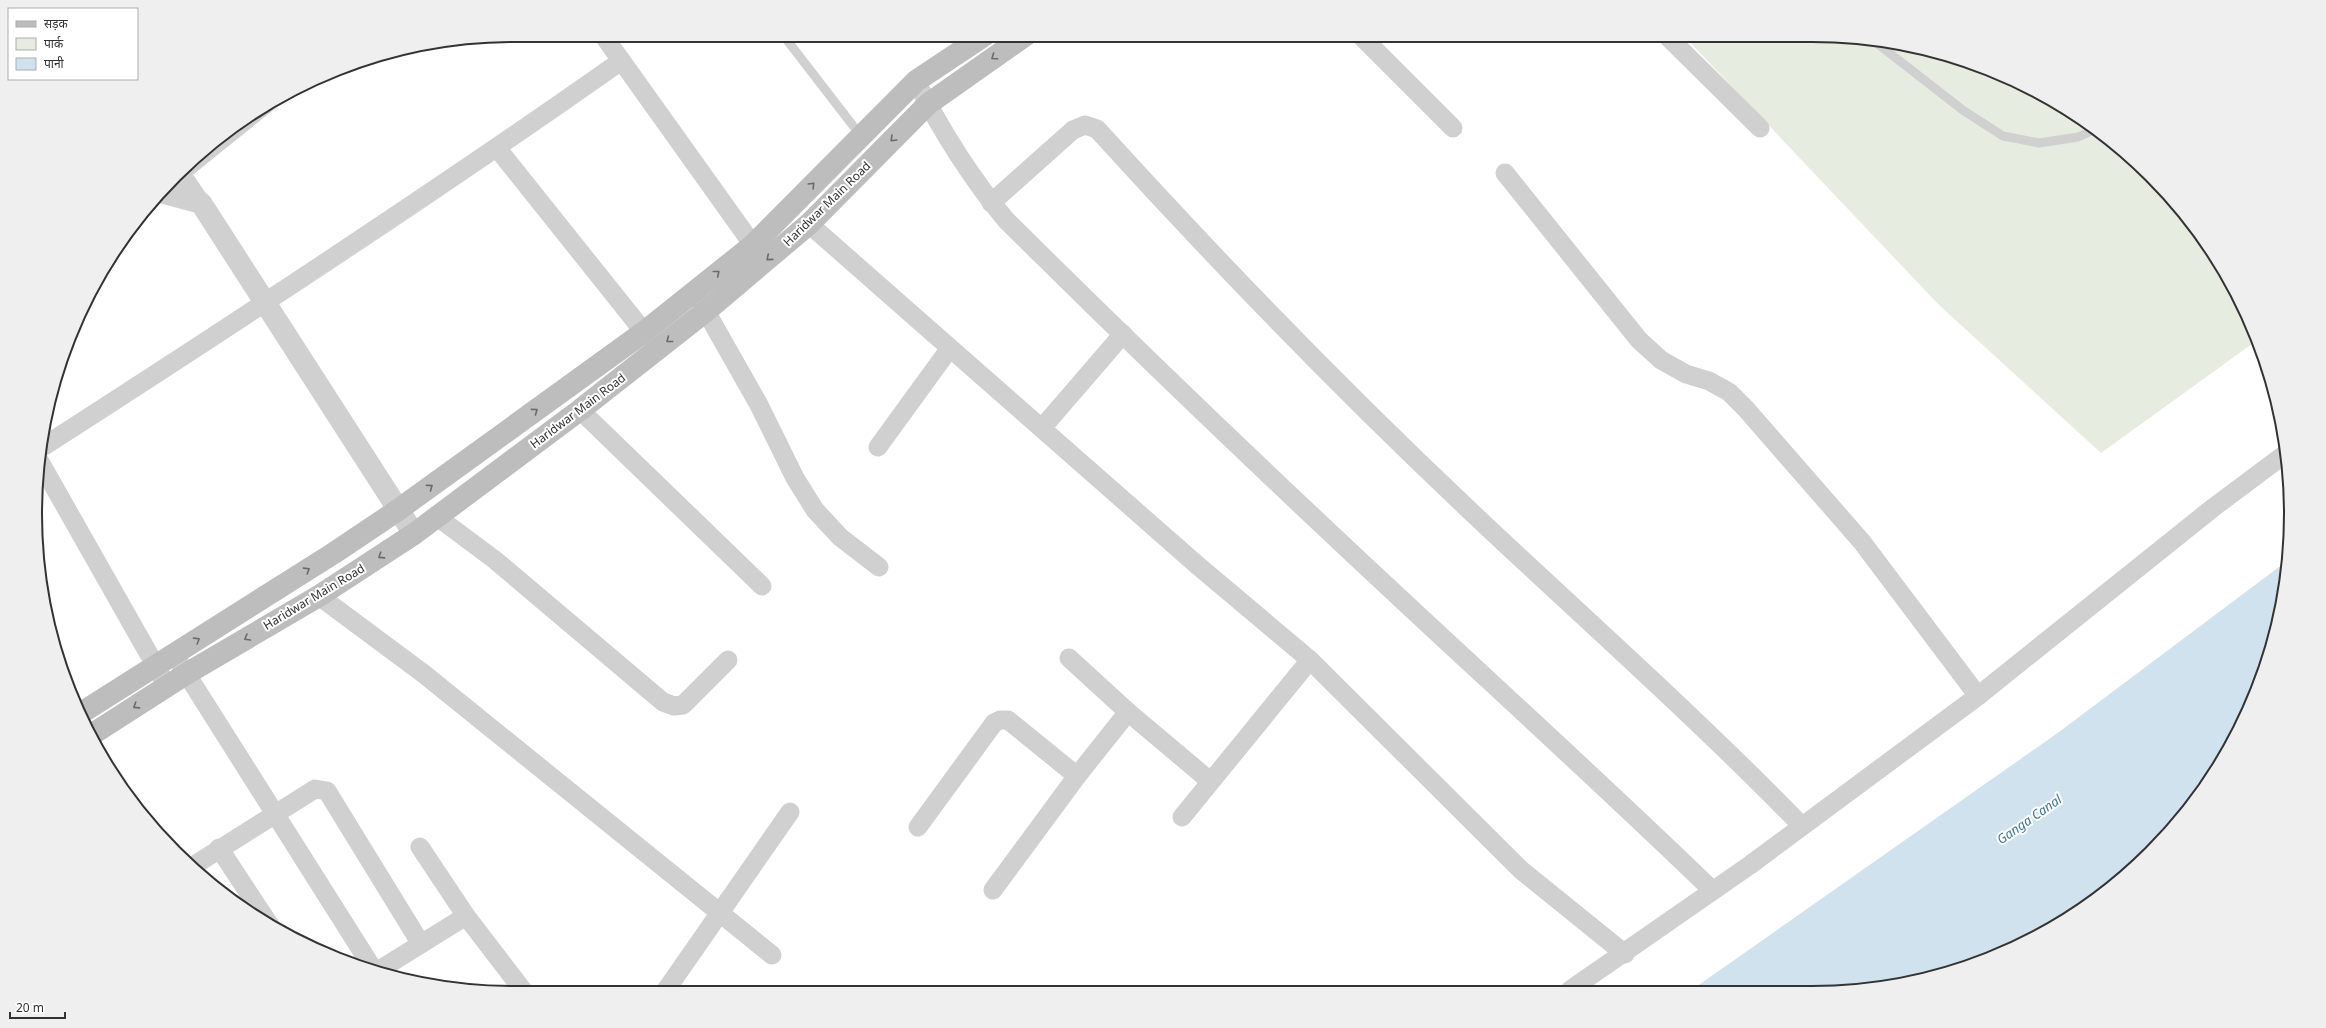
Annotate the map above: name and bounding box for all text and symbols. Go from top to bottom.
legend [8,8,138,80]
text: सड़क [44,15,69,32]
text: पार्क [44,35,64,52]
one-way arrow [991,52,998,60]
text: पानी [44,55,65,72]
one-way arrow [890,134,898,142]
street label: Haridwar Main Road [779,157,874,250]
one-way arrow [807,182,815,190]
one-way arrow [767,253,774,260]
one-way arrow [712,271,720,278]
one-way arrow [667,336,674,343]
street label: Haridwar Main Road [527,369,629,452]
one-way arrow [531,409,538,416]
one-way arrow [425,485,432,492]
one-way arrow [379,551,386,558]
street label: Haridwar Main Road [260,560,368,634]
one-way arrow [302,568,309,575]
one-way arrow [244,634,251,641]
one-way arrow [193,637,200,644]
one-way arrow [133,701,140,709]
water label: Ganga Canal [1993,790,2066,848]
scale bar [10,994,65,1020]
text: 20 m [16,999,44,1016]

